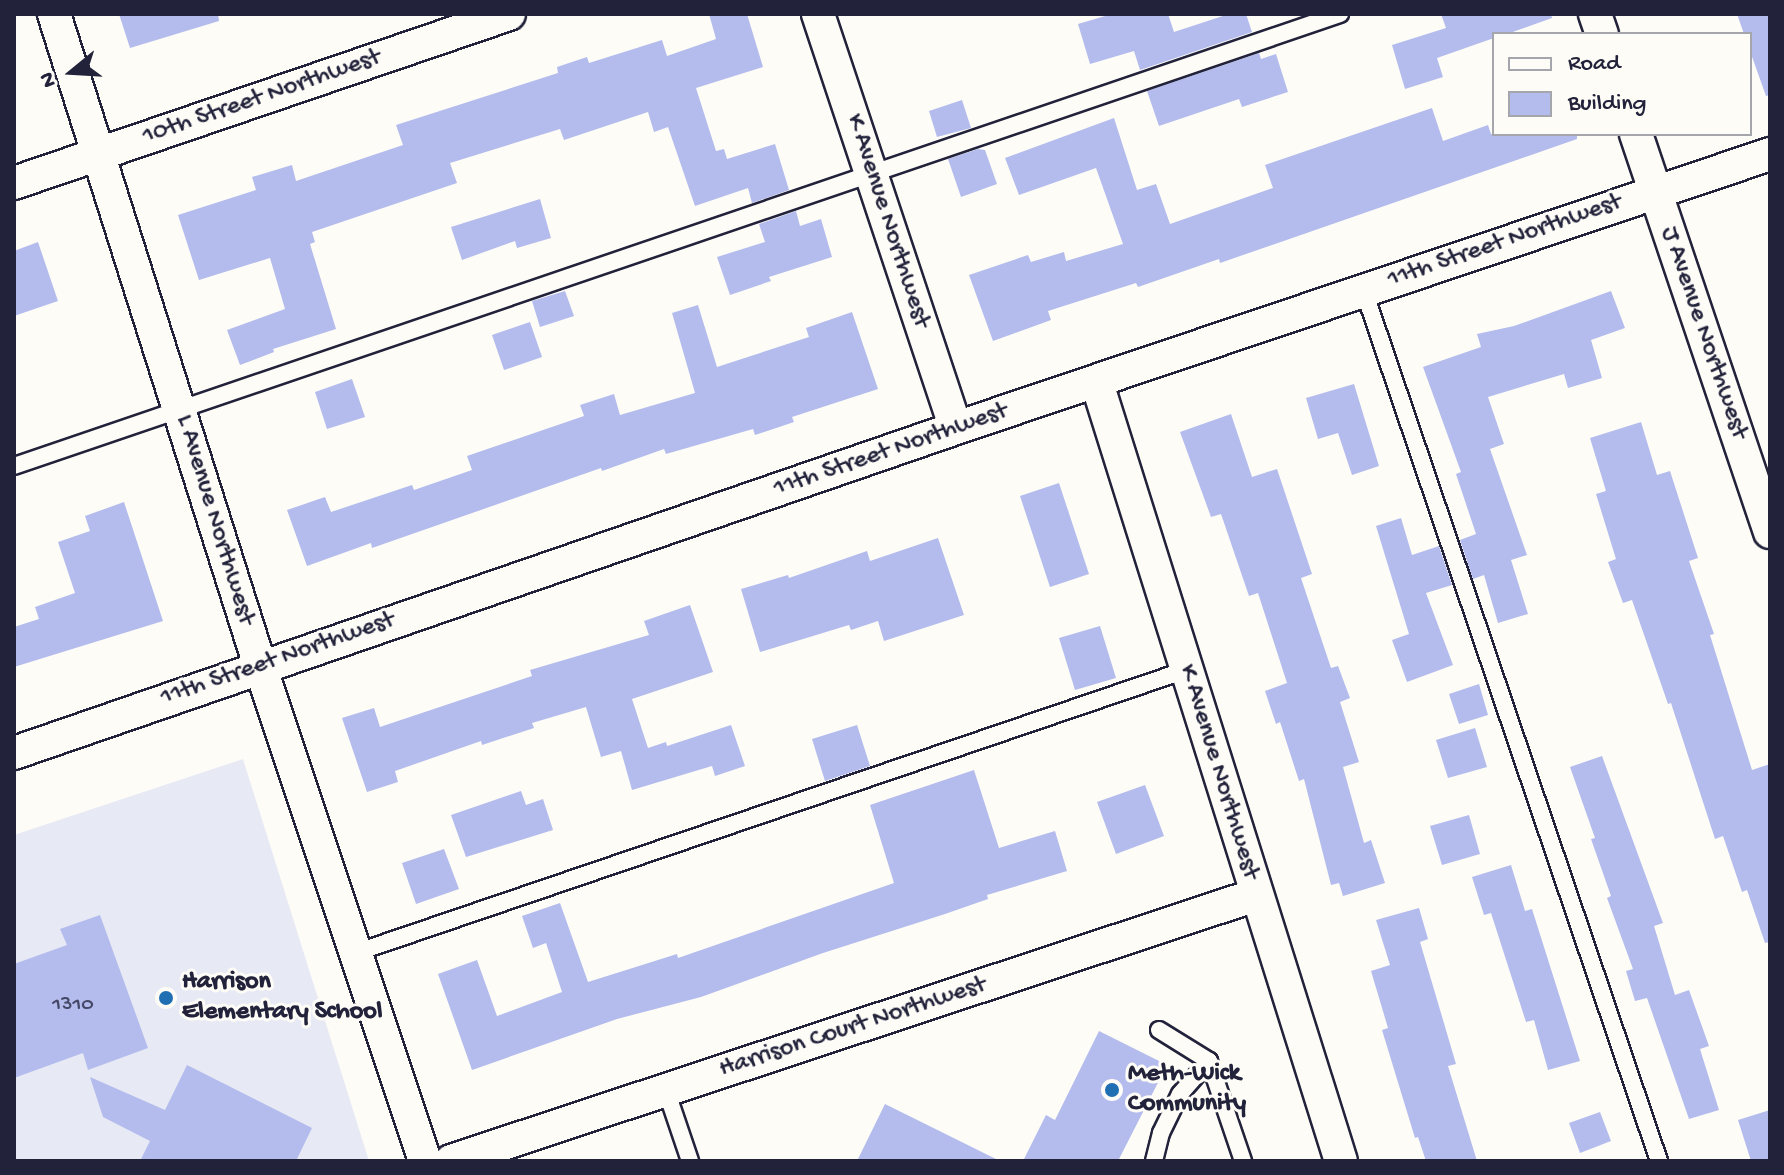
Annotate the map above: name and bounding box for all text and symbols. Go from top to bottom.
north arrow [32,32,112,112]
legend [1492,32,1752,136]
street label: 10th Street Northwest [139,43,385,153]
text: Road [1568,50,1620,79]
text: N [35,69,64,90]
text: Building [1568,90,1646,119]
street label: K Avenue Northwest [838,110,936,332]
street label: 11th Street Northwest [1384,187,1626,297]
street label: J Avenue Northwest [1652,223,1754,443]
street label: 11th Street Northwest [770,396,1012,506]
street label: L Avenue Northwest [167,411,261,629]
street label: 11th Street Northwest [157,605,399,715]
street label: K Avenue Northwest [1171,661,1265,883]
place label: Harrison Elementary School [182,967,382,1028]
street label: Harrison Court Northwest [716,970,990,1086]
marker: Harrison Elementary School [157,989,175,1007]
house number: 1310 [52,993,94,1019]
place label: Meth-Wick Community [1128,1059,1246,1120]
marker: Meth-Wick Community [1103,1081,1121,1099]

